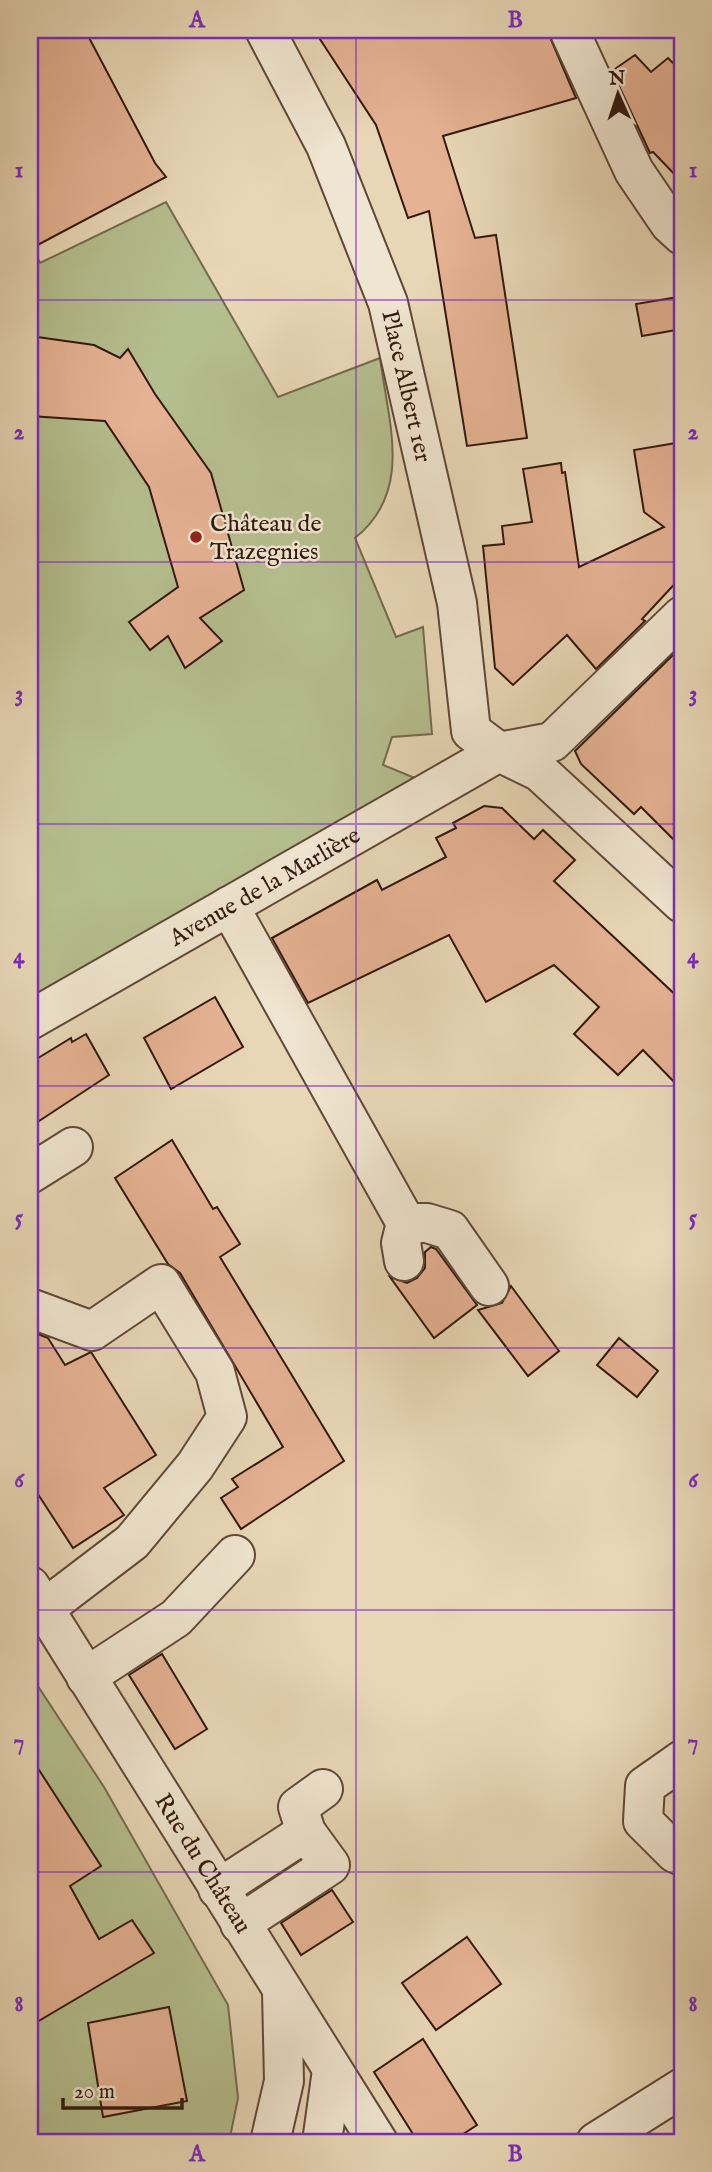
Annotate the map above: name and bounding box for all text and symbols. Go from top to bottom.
text: A [188,6,206,35]
text: B [507,6,523,35]
north arrow [582,60,652,130]
text: N [607,67,627,91]
text: 1 [15,156,23,185]
text: 1 [689,156,697,185]
street label: Place Albert 1er [373,307,438,466]
text: 2 [14,418,25,447]
text: 2 [688,418,699,447]
place label: Château de Trazegnies [210,509,321,568]
marker: Château de Trazegnies [188,529,204,545]
text: 3 [15,680,23,709]
text: 3 [689,680,697,709]
street label: Avenue de la Marlière [163,820,366,955]
text: 4 [13,942,25,971]
text: 4 [687,942,699,971]
text: 5 [15,1204,24,1233]
text: 5 [689,1204,698,1233]
text: 6 [14,1466,25,1495]
text: 6 [688,1466,699,1495]
text: 7 [14,1728,24,1757]
text: 7 [688,1728,698,1757]
street label: Rue du Château [147,1788,258,1940]
text: 8 [14,1990,24,2019]
text: 8 [688,1990,698,2019]
scale bar [63,2067,182,2111]
text: 20 m [74,2079,115,2106]
text: A [188,2140,206,2169]
text: B [507,2140,523,2169]

